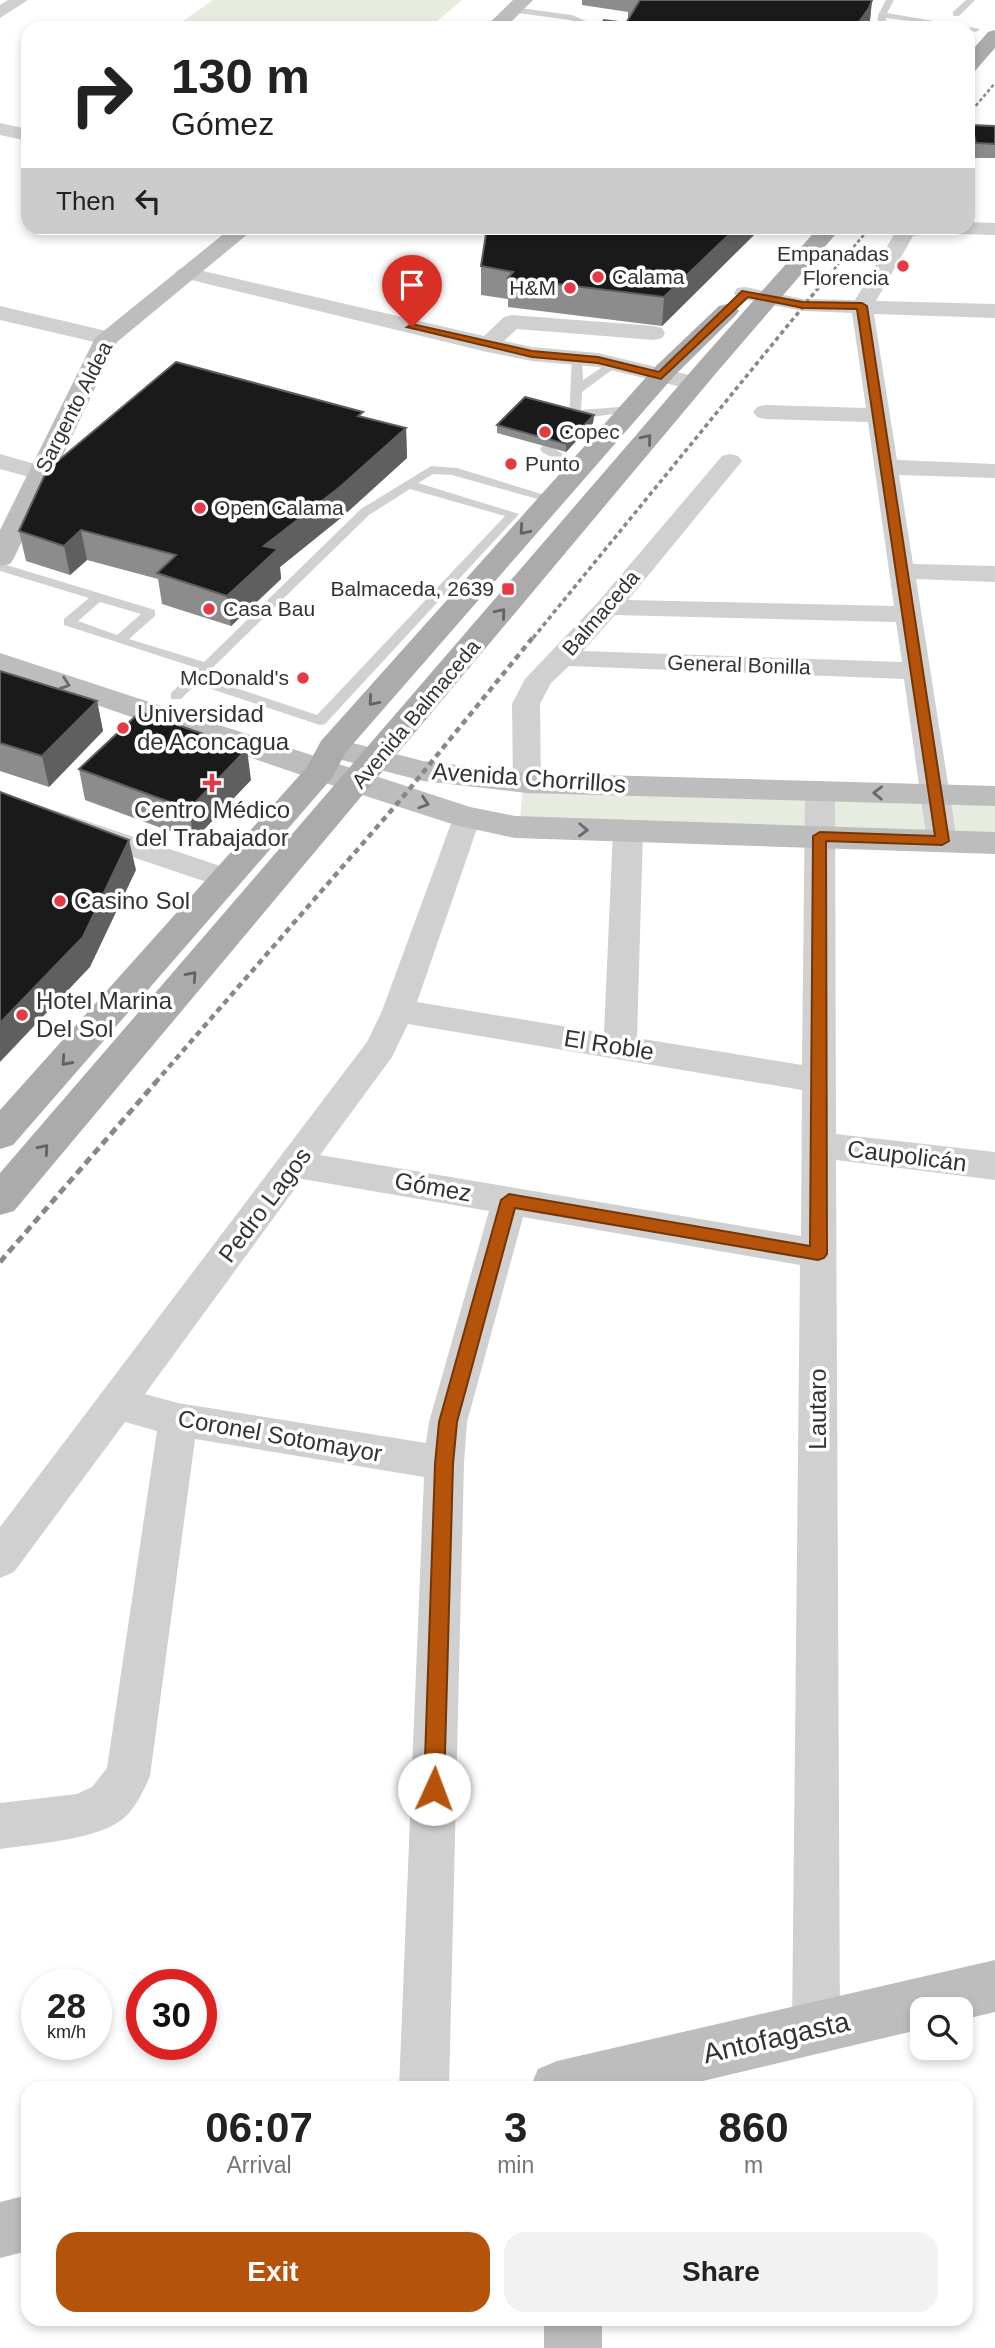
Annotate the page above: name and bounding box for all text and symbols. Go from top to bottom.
icon: right [56,49,147,140]
text: 130 m [171,49,310,103]
text: Gómez [171,106,274,142]
icon: left [129,182,167,220]
text: Then [56,186,115,216]
place label: Empanadas Florencia [777,242,889,289]
pin [382,255,442,327]
marker: Empanadas Florencia [895,258,911,274]
place label: Calama [612,265,685,288]
icon: arrive [393,266,431,304]
marker: Calama [590,269,606,285]
place label: H&M [509,276,556,299]
marker: H&M [562,280,578,296]
street label: Sargento Aldea [31,337,117,476]
place label: Copec [559,420,620,443]
marker: Copec [537,424,553,440]
one-way arrow [639,434,651,447]
place label: Punto [525,452,580,475]
marker: Punto [503,456,519,472]
place label: Open Calama [214,496,344,519]
marker: Open Calama [192,500,208,516]
one-way arrow [520,522,532,535]
street label: Balmaceda [557,565,644,660]
place label: Balmaceda, 2639 [331,577,494,600]
marker: Balmaceda, 2639 [500,581,516,597]
place label: Casa Bau [223,597,315,620]
marker: Casa Bau [201,601,217,617]
one-way arrow [493,608,505,621]
street label: Avenida Balmaceda [347,635,485,792]
street label: General Bonilla [667,651,811,679]
place label: McDonald's [180,666,289,689]
marker: McDonald's [295,670,311,686]
one-way arrow [58,676,70,690]
one-way arrow [369,693,382,706]
place label: Universidad de Aconcagua [137,700,290,755]
marker: Universidad de Aconcagua [115,720,131,736]
street label: Avenida Chorrillos [431,757,627,798]
marker: Centro Médico del Trabajador [202,773,222,793]
one-way arrow [872,785,883,800]
one-way arrow [417,795,429,810]
place label: Centro Médico del Trabajador [134,796,290,851]
one-way arrow [578,822,589,837]
place label: Casino Sol [74,887,190,914]
marker: Casino Sol [52,893,68,909]
one-way arrow [184,971,196,984]
place label: Hotel Marina Del Sol [36,987,173,1042]
marker: Hotel Marina Del Sol [14,1007,30,1023]
street label: El Roble [562,1024,656,1065]
one-way arrow [62,1053,74,1066]
street label: Caupolicán [846,1135,968,1176]
street label: Pedro Lagos [213,1142,316,1267]
one-way arrow [36,1144,48,1157]
street label: Gómez [393,1166,474,1207]
street label: Lautaro [804,1368,831,1450]
street label: Coronel Sotomayor [176,1404,384,1467]
position arrow [397,1752,471,1826]
speed limit sign: 30 [126,1969,217,2060]
text: 28 [47,1986,86,2025]
map controls [910,1997,973,2060]
button: search [910,1997,973,2060]
street label: Antofagasta [700,2005,853,2069]
text: km/h [47,2022,86,2042]
text: 06:07 [205,2104,313,2151]
text: 3 [504,2104,527,2151]
text: 860 [719,2104,789,2151]
text: Arrival [226,2152,292,2178]
text: min [497,2152,534,2178]
text: m [744,2152,763,2178]
button: Exit [56,2232,490,2312]
button: Share [504,2232,938,2312]

